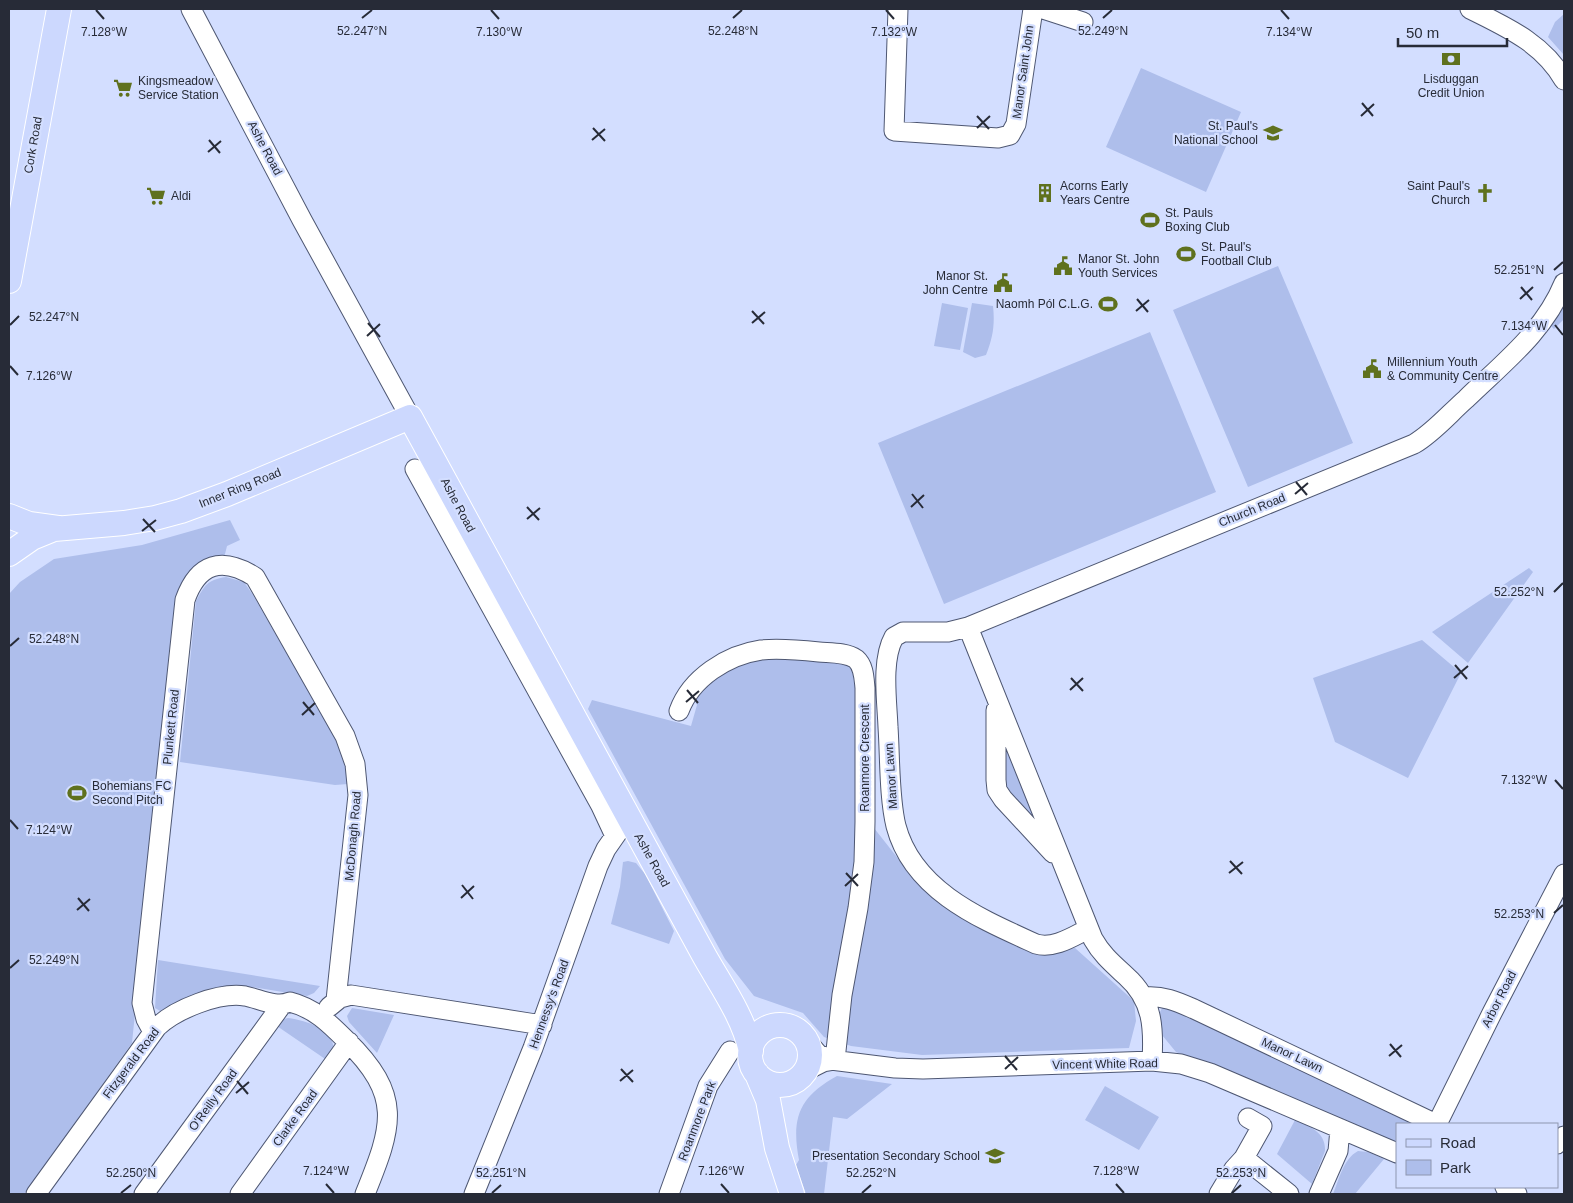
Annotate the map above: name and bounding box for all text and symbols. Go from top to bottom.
scale bar [1398,15,1507,47]
text: 52.247°N [337,24,387,38]
text: 52.248°N [708,24,758,38]
street label: Manor Saint John [1010,24,1036,120]
text: 52.249°N [1078,24,1128,38]
text: 50 m [1406,24,1439,41]
text: 7.128°W [81,25,128,39]
text: 7.130°W [476,25,523,39]
text: 7.132°W [871,25,918,39]
text: 7.134°W [1266,25,1313,39]
bank icon: Lisduggan Credit Union [1440,48,1462,70]
place label: Lisduggan Credit Union [1418,72,1484,100]
place label: Kingsmeadow Service Station [138,74,219,102]
supermarket icon: Kingsmeadow Service Station [112,77,134,99]
street label: Cork Road [21,116,45,174]
street label: Ashe Road [245,119,285,177]
place label: St. Paul's National School [1174,119,1258,147]
school or university icon: St. Paul's National School [1262,122,1284,144]
place label: Acorns Early Years Centre [1060,179,1130,207]
place label: Saint Paul's Church [1407,179,1470,207]
building icon: Acorns Early Years Centre [1034,182,1056,204]
church icon: Saint Paul's Church [1474,182,1496,204]
supermarket icon: Aldi [145,185,167,207]
place label: Aldi [171,189,191,203]
place label: St. Pauls Boxing Club [1165,206,1230,234]
sports icon: St. Pauls Boxing Club [1139,209,1161,231]
place label: St. Paul's Football Club [1201,240,1272,268]
sports icon: St. Paul's Football Club [1175,243,1197,265]
place label: Manor St. John Youth Services [1078,252,1159,280]
public building icon: Manor St. John Youth Services [1052,255,1074,277]
text: 52.251°N [1494,263,1544,277]
place label: Manor St. John Centre [923,269,988,297]
public building icon: Manor St. John Centre [992,272,1014,294]
sports icon: Naomh Pól C.L.G. [1097,293,1119,315]
place label: Naomh Pól C.L.G. [996,297,1093,311]
text: 52.247°N [29,310,79,324]
text: 7.134°W [1501,319,1548,333]
place label: Millennium Youth & Community Centre [1387,355,1499,383]
public building icon: Millennium Youth & Community Centre [1361,358,1383,380]
text: 7.126°W [26,369,73,383]
street label: Inner Ring Road [197,465,283,511]
street label: Ashe Road [438,476,478,534]
street label: Church Road [1217,490,1287,530]
text: 52.252°N [1494,585,1544,599]
text: 52.248°N [29,632,79,646]
street label: Plunkett Road [160,689,182,765]
street label: Roanmore Crescent [858,704,872,812]
street label: Manor Lawn [882,743,900,809]
text: 7.132°W [1501,773,1548,787]
place label: Bohemians FC Second Pitch [92,779,172,807]
sports icon: Bohemians FC Second Pitch [66,782,88,804]
street label: McDonagh Road [342,791,364,881]
text: 7.124°W [26,823,73,837]
street label: Ashe Road [631,831,673,889]
text: 52.253°N [1494,907,1544,921]
text: 52.249°N [29,953,79,967]
street label: Hennessy's Road [526,958,572,1050]
street label: Arbor Road [1479,968,1519,1030]
street label: Fitzgerald Road [100,1025,162,1101]
street label: Manor Lawn [1259,1035,1325,1075]
street label: Vincent White Road [1052,1056,1158,1072]
street label: O'Reilly Road [186,1066,240,1134]
street label: Roanmore Park [675,1078,719,1163]
street label: Clarke Road [270,1087,320,1149]
legend [1396,1123,1558,1188]
text: Road [1440,1134,1476,1151]
school or university icon: Presentation Secondary School [984,1145,1006,1167]
place label: Presentation Secondary School [812,1149,980,1163]
text: Park [1440,1159,1471,1176]
text: 7.124°W [303,1164,350,1178]
text: 7.126°W [698,1164,745,1178]
text: 7.128°W [1093,1164,1140,1178]
text: 52.250°N [106,1166,156,1180]
text: 52.251°N [476,1166,526,1180]
text: 52.252°N [846,1166,896,1180]
text: 52.253°N [1216,1166,1266,1180]

